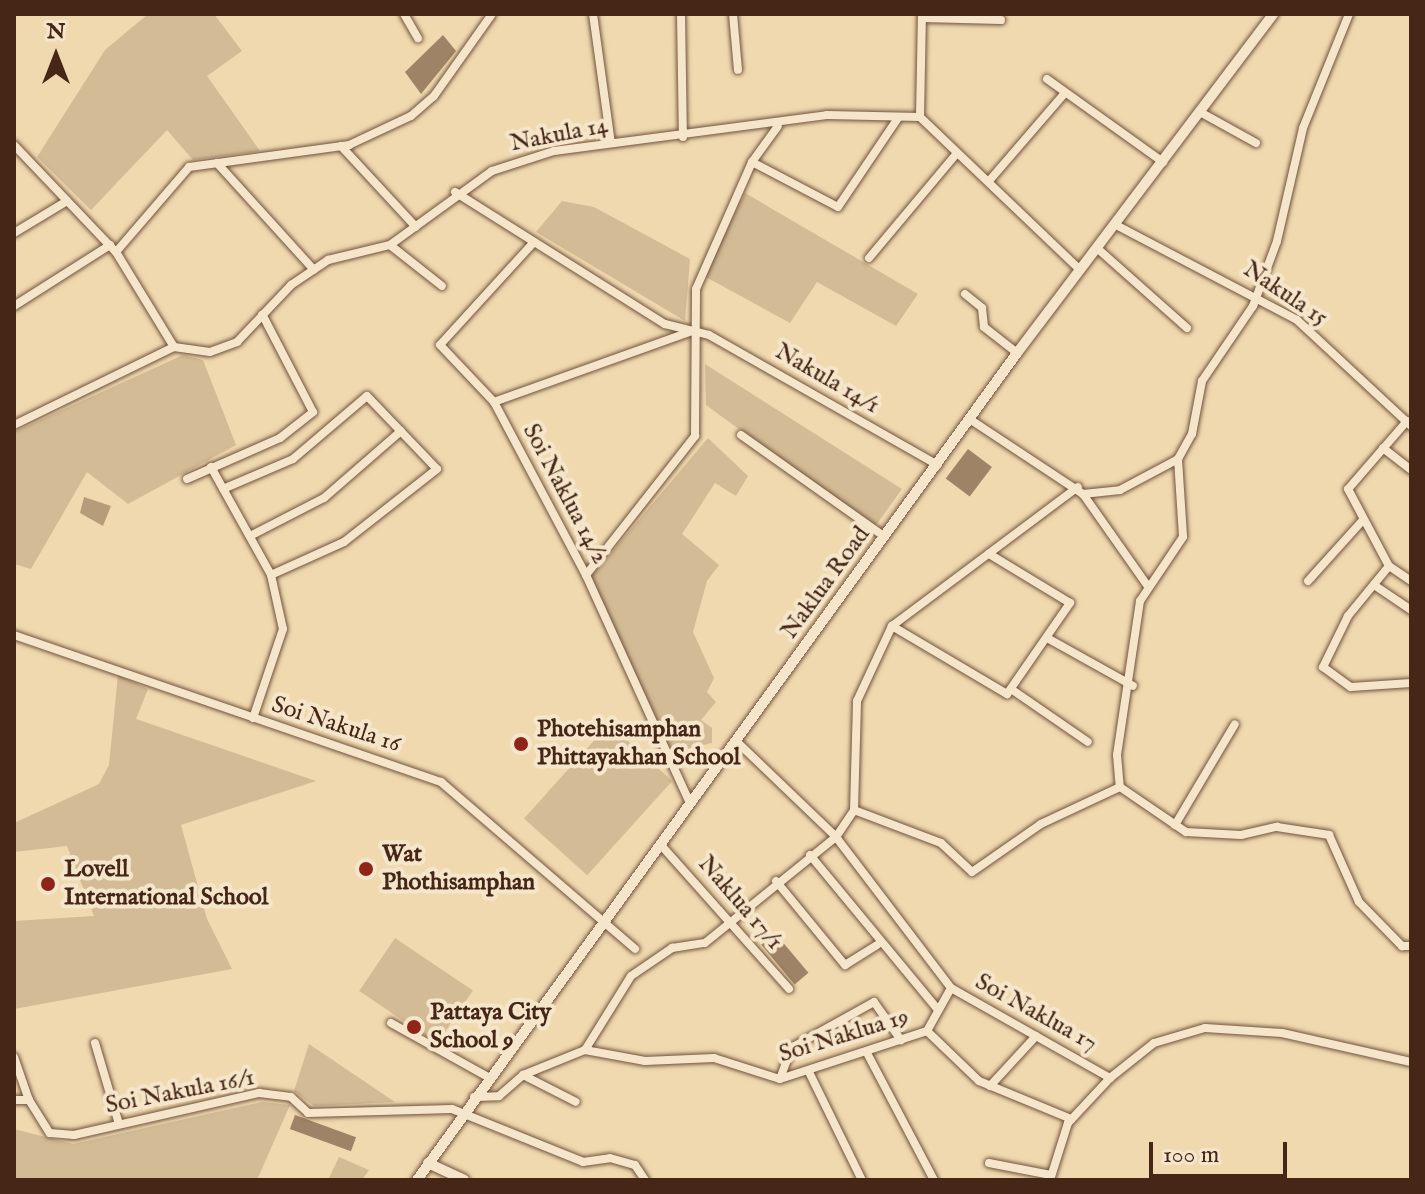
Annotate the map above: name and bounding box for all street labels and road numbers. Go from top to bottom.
street label: Nakula 14 [508,111,610,159]
street label: Nakula 15 [1237,255,1333,333]
street label: Nakula 14/1 [770,338,884,420]
street label: Soi Naklua 14/2 [516,419,614,569]
street label: Naklua Road [776,521,876,645]
street label: Soi Nakula 16 [268,691,404,759]
street label: Naklua 17/1 [691,850,789,956]
street label: Soi Naklua 17 [970,968,1102,1058]
street label: Soi Naklua 19 [776,1003,912,1069]
street label: Soi Nakula 16/1 [103,1063,257,1121]

